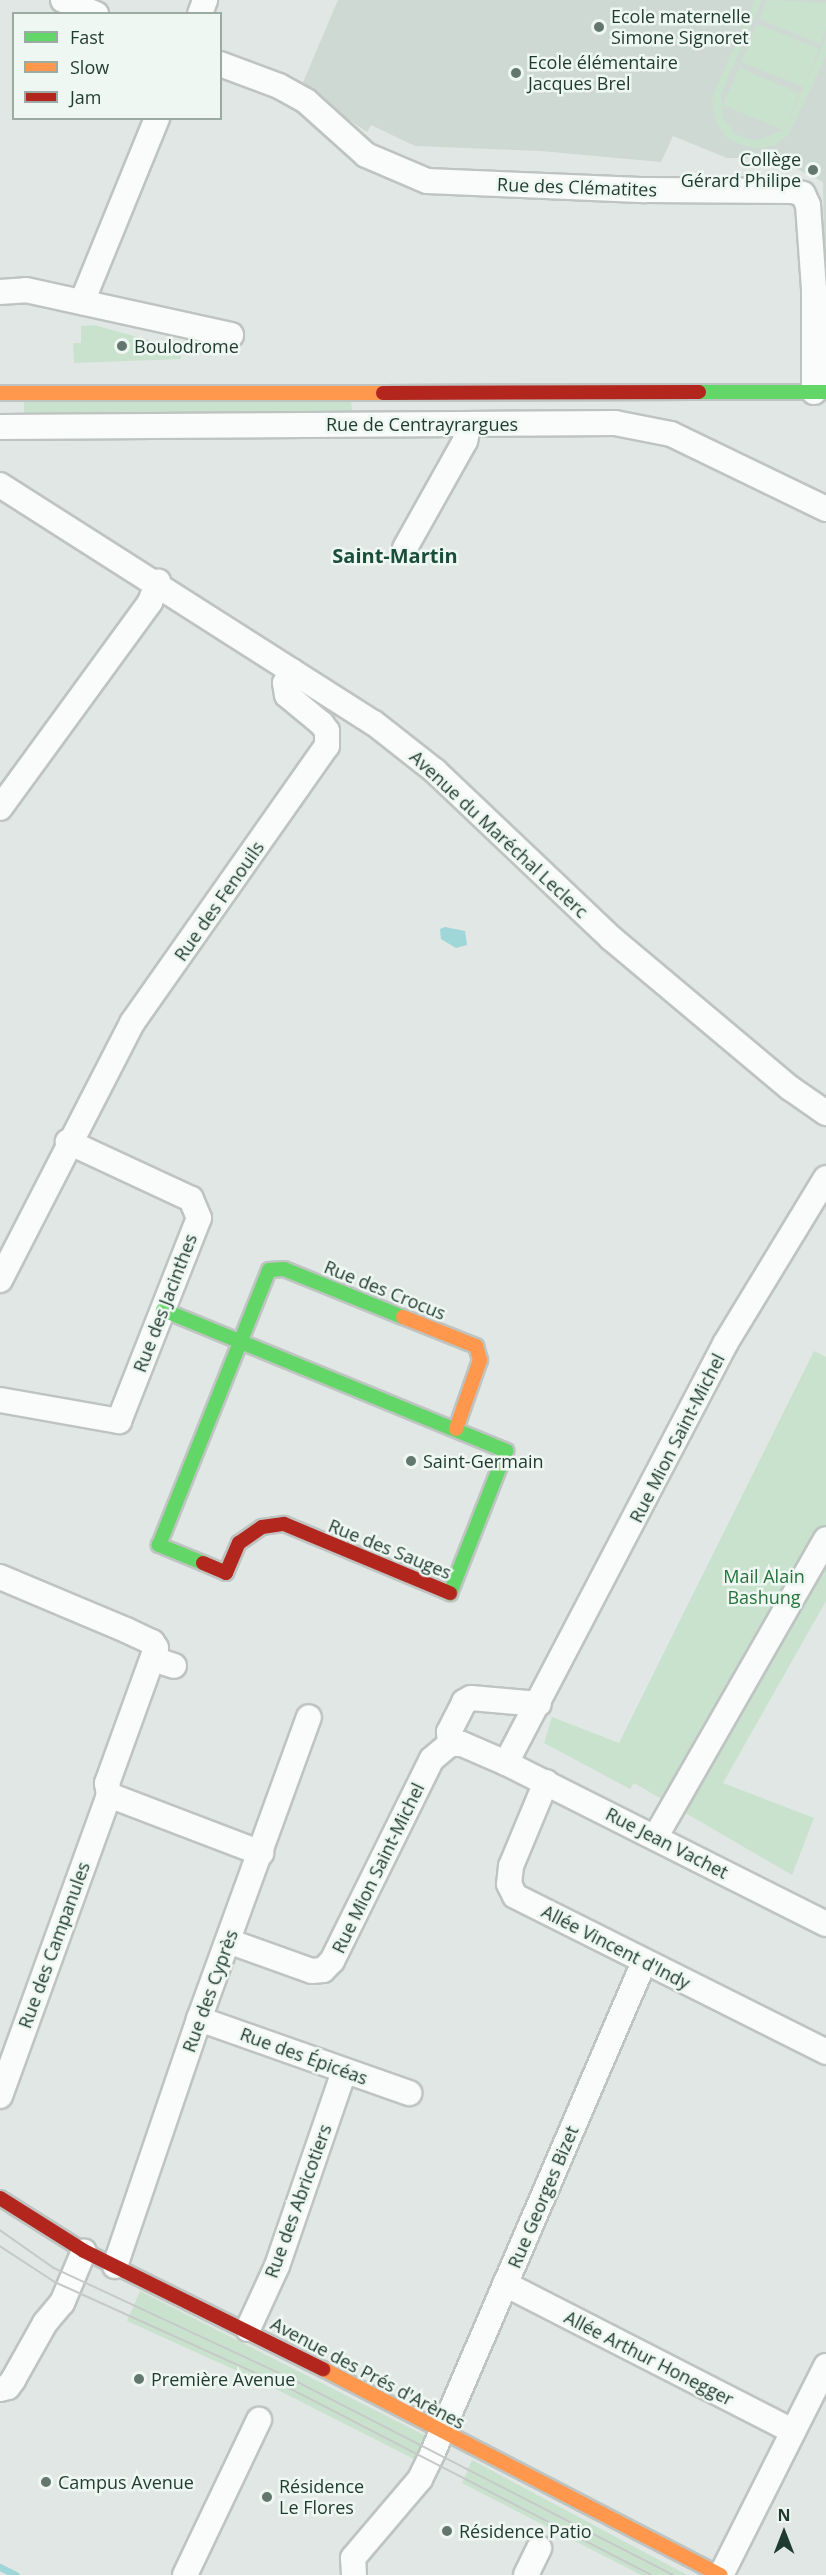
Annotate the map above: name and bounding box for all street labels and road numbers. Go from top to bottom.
street label: Rue des Clématites [497,173,657,201]
street label: Rue de Centrayrargues [326,413,518,435]
street label: Avenue du Maréchal Leclerc [406,746,592,922]
street label: Rue des Fenouils [170,837,268,965]
street label: Rue des Jacinthes [129,1231,201,1375]
street label: Rue des Crocus [321,1256,449,1324]
street label: Rue Mion Saint-Michel [625,1350,729,1526]
street label: Rue des Sauges [325,1515,455,1583]
street label: Rue Mion Saint-Michel [327,1779,429,1957]
street label: Rue Jean Vachet [602,1803,732,1883]
street label: Rue des Campanules [14,1859,94,2031]
street label: Allée Vincent d'Indy [538,1900,694,1994]
street label: Rue des Cyprès [178,1927,242,2055]
street label: Rue des Épicéas [237,2023,371,2089]
street label: Rue des Abricotiers [260,2121,336,2281]
street label: Rue Georges Bizet [503,2123,583,2271]
street label: Allée Arthur Honegger [561,2306,737,2410]
street label: Avenue des Prés d'Arènes [267,2313,469,2433]

